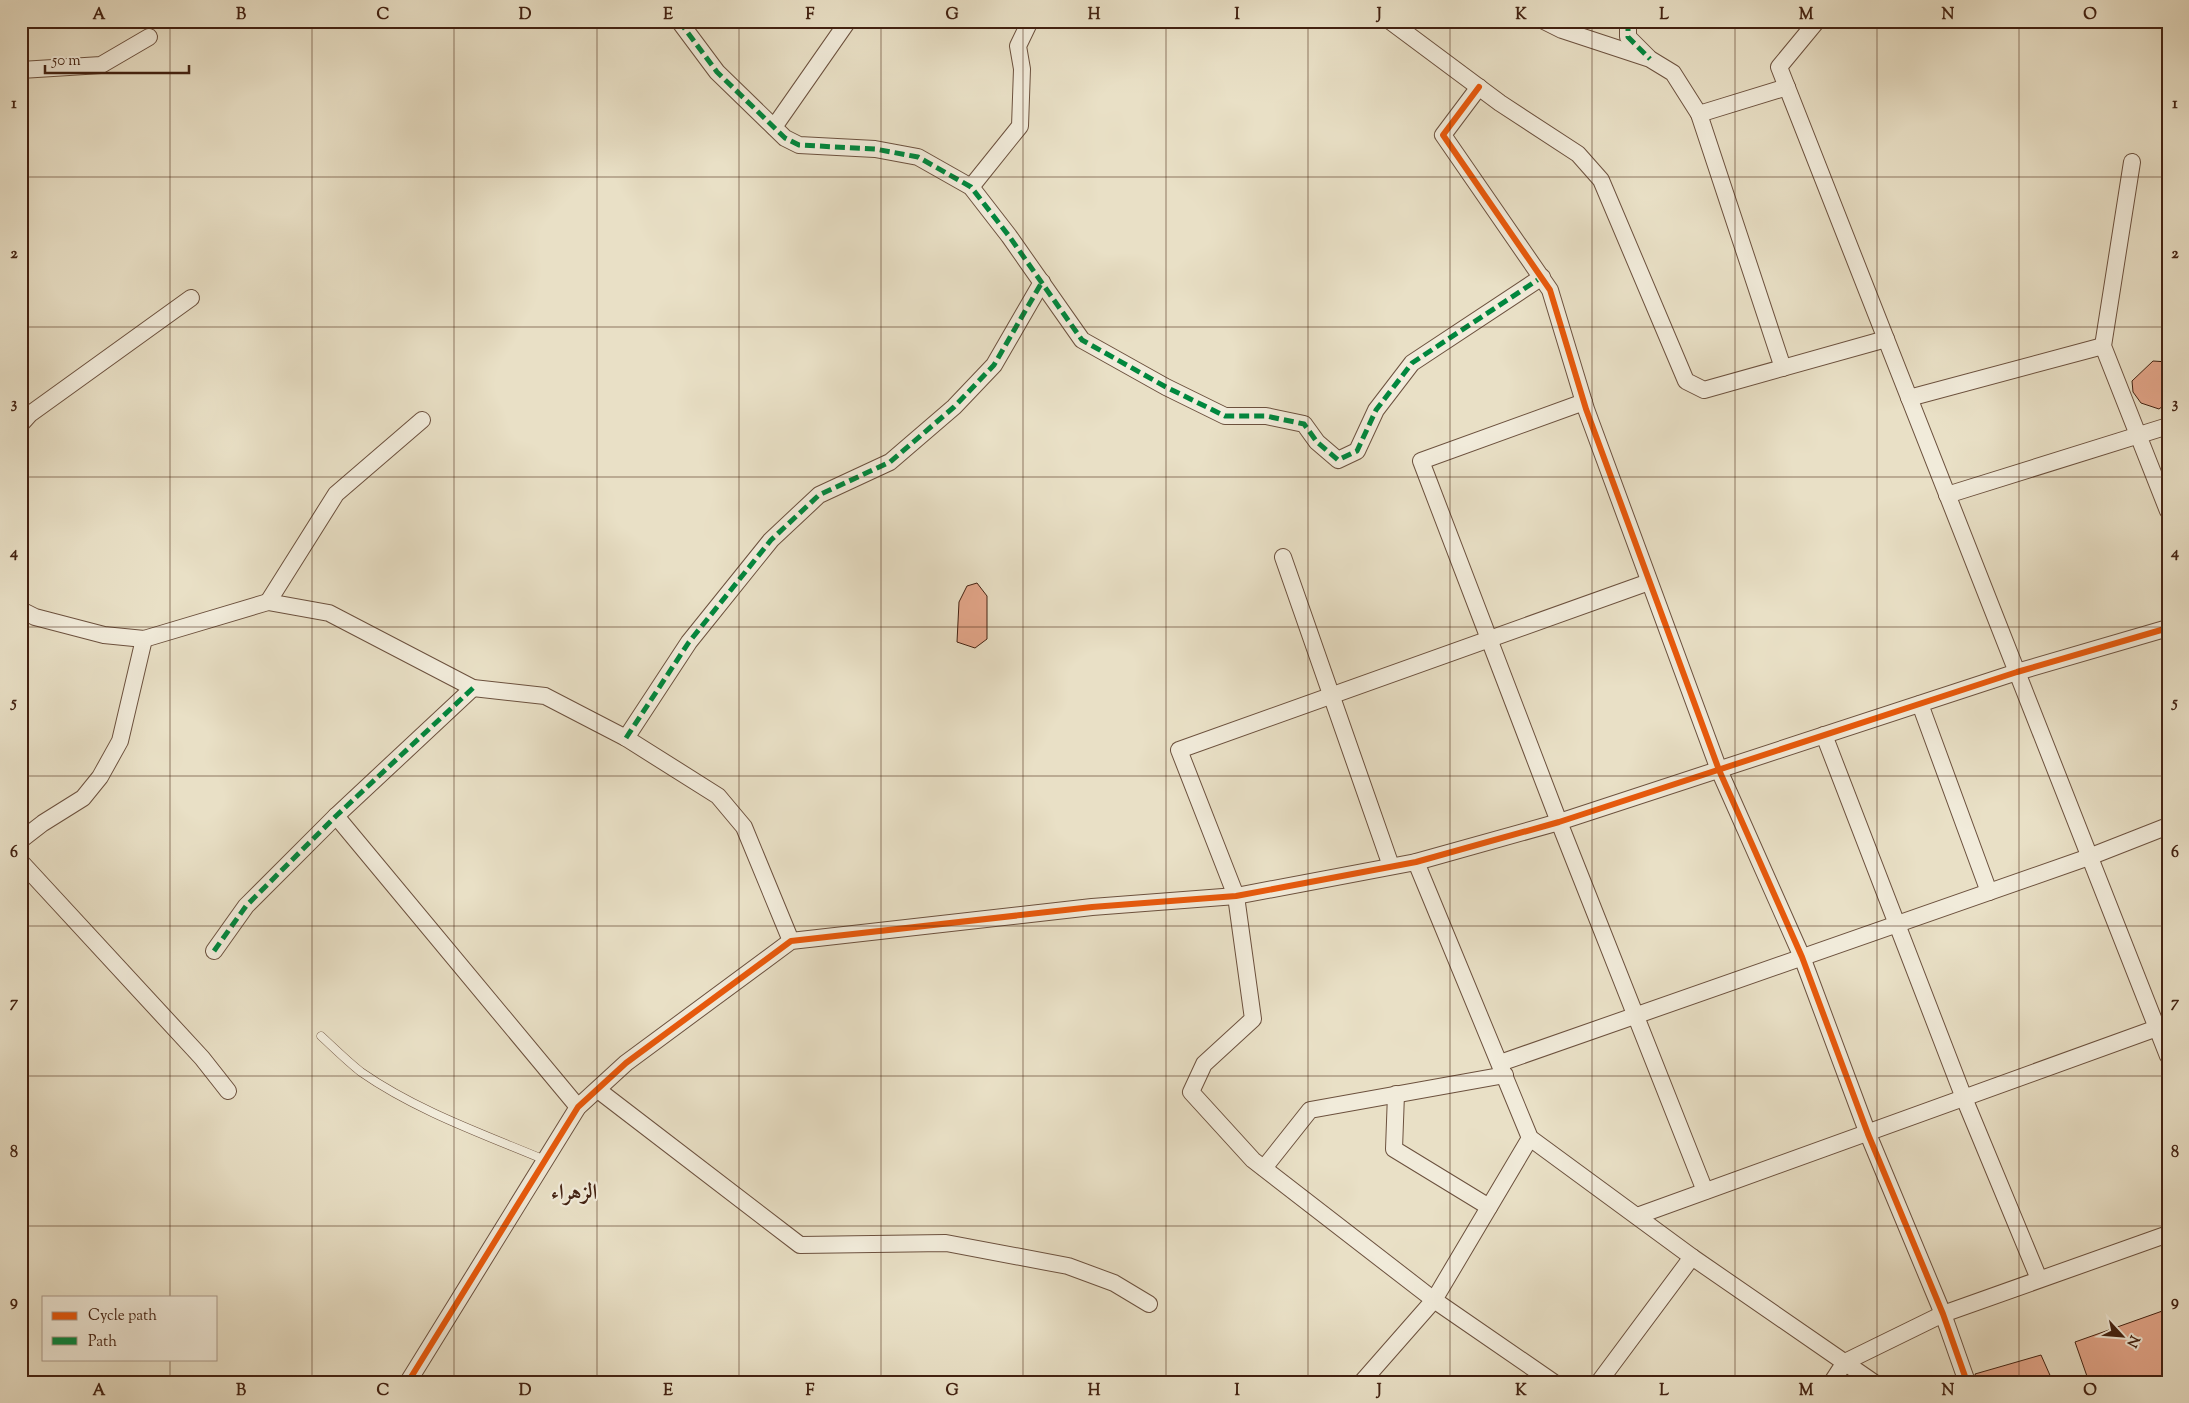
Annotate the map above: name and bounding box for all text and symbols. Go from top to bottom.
text: A [93,4,106,27]
text: B [236,4,246,27]
text: C [377,4,390,27]
text: D [519,4,532,27]
text: E [663,4,673,27]
text: F [806,4,815,27]
text: G [945,4,959,27]
text: H [1088,4,1101,27]
text: I [1234,4,1240,27]
text: J [1375,4,1382,27]
text: K [1515,4,1527,27]
text: L [1659,4,1669,27]
text: M [1799,4,1814,27]
text: N [1942,4,1955,27]
text: O [2083,4,2097,27]
scale bar [45,42,189,74]
text: 50 m [51,51,81,72]
text: 1 [11,93,17,116]
text: 1 [2172,93,2178,116]
text: 2 [10,243,18,266]
text: 2 [2171,243,2179,266]
text: 3 [11,393,18,416]
text: 3 [2172,393,2179,416]
text: 4 [9,542,18,565]
text: 4 [2170,542,2179,565]
text: 5 [9,692,17,715]
text: 5 [2170,692,2178,715]
text: 6 [10,842,18,865]
text: 6 [2171,842,2179,865]
text: 7 [10,992,19,1015]
text: 7 [2171,992,2180,1015]
text: 8 [10,1142,18,1165]
text: 8 [2171,1142,2179,1165]
district label: الزهراء [551,1178,597,1210]
text: 9 [10,1291,18,1314]
text: 9 [2171,1291,2179,1314]
legend [42,1296,218,1360]
text: Cycle path [88,1306,157,1327]
north arrow [2096,1310,2146,1360]
text: N [2120,1331,2143,1350]
text: Path [88,1332,117,1353]
text: A [93,1380,106,1403]
text: B [236,1380,246,1403]
text: C [377,1380,390,1403]
text: D [519,1380,532,1403]
text: E [663,1380,673,1403]
text: F [806,1380,815,1403]
text: G [945,1380,959,1403]
text: H [1088,1380,1101,1403]
text: I [1234,1380,1240,1403]
text: J [1375,1380,1382,1403]
text: K [1515,1380,1527,1403]
text: L [1659,1380,1669,1403]
text: M [1799,1380,1814,1403]
text: N [1942,1380,1955,1403]
text: O [2083,1380,2097,1403]

